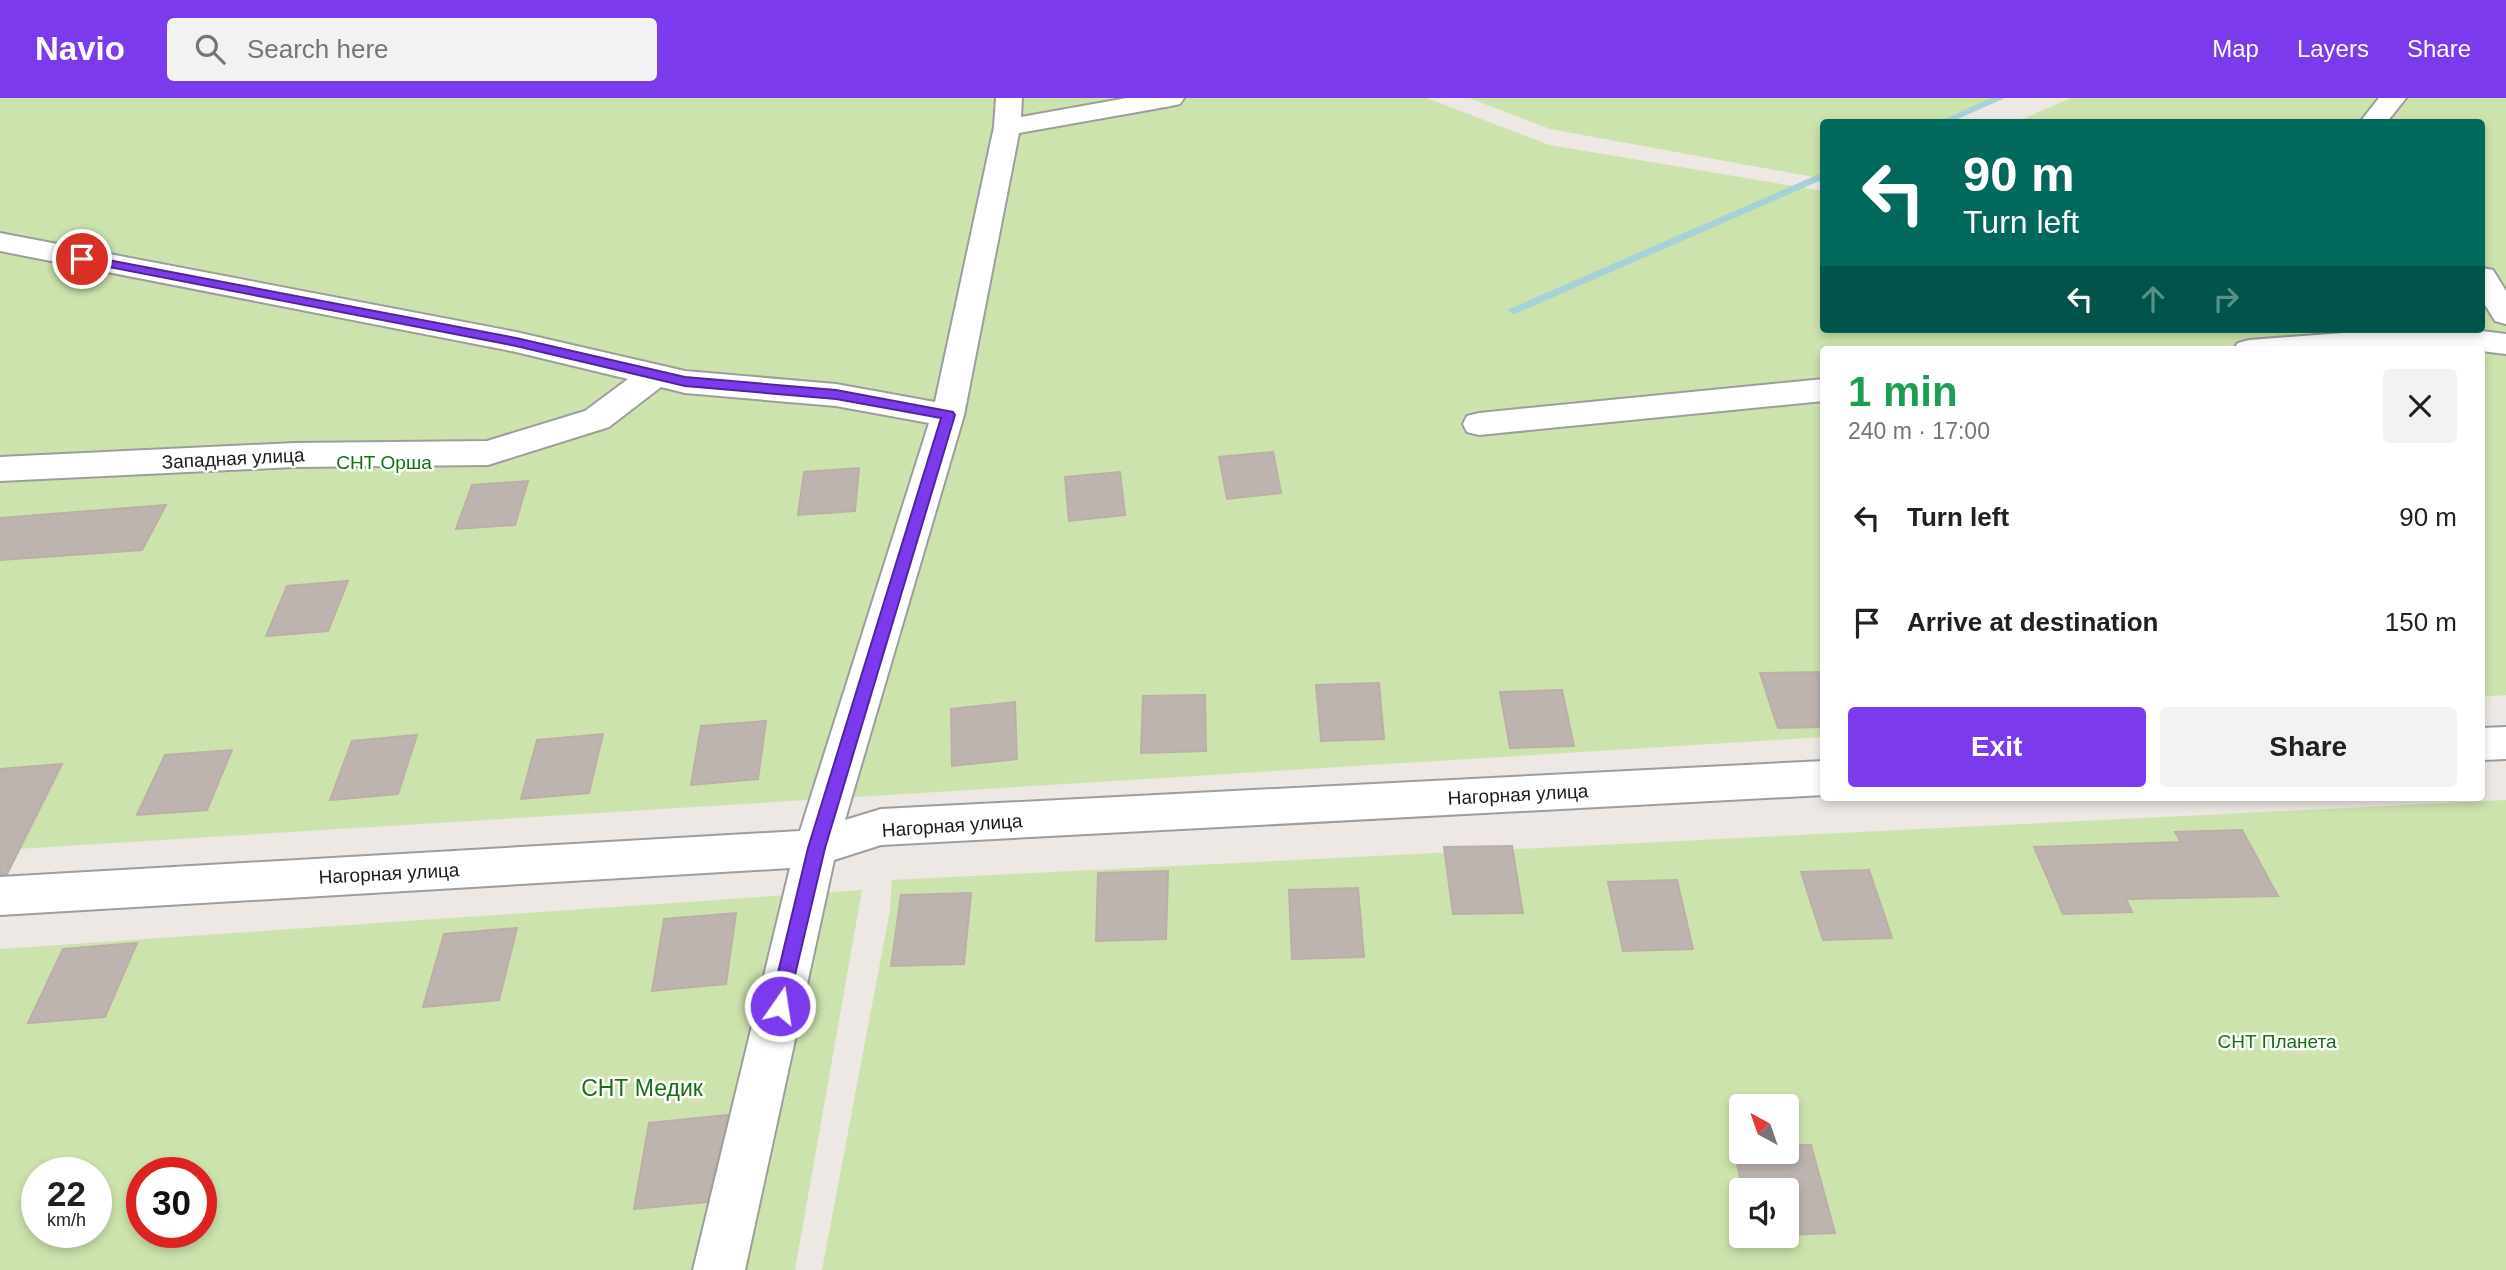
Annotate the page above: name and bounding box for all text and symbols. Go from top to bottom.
search box [167,18,657,81]
text: Navio [35,30,125,67]
icon: search [191,30,229,68]
text: Search here [247,34,389,64]
text: Map [2212,35,2259,62]
text: Layers [2297,35,2369,62]
text: Share [2407,35,2471,62]
icon: left [1848,147,1939,238]
text: 90 m [1963,147,2075,201]
text: Turn left [1963,204,2079,240]
pin [52,229,112,289]
icon: arrive [63,240,101,278]
icon: left [2061,280,2099,318]
icon: ahead [2134,280,2172,318]
icon: right [2207,280,2245,318]
text: 1 min [1848,368,1958,415]
button: close [2383,369,2457,443]
text: 240 m · 17:00 [1848,418,1990,444]
street label: Западная улица [161,444,305,473]
park label: СНТ Орша [336,452,432,473]
icon: left [1848,499,1886,537]
text: Turn left [1907,502,2009,532]
text: 90 m [2399,502,2457,532]
icon: arrive [1848,604,1886,642]
text: Arrive at destination [1907,607,2158,637]
text: 150 m [2385,607,2457,637]
button: Exit [1848,707,2146,787]
button: Share [2160,707,2457,787]
street label: Нагорная улица [1447,780,1589,809]
street label: Нагорная улица [881,810,1023,841]
street label: Нагорная улица [318,859,460,888]
position arrow [743,969,817,1043]
park label: СНТ Планета [2217,1031,2337,1052]
park label: СНТ Медик [581,1075,704,1101]
north arrow [1729,1094,1799,1164]
map controls [1729,1094,1799,1248]
speed limit sign: 30 [126,1157,217,1248]
text: 22 [47,1174,86,1213]
button: sound [1729,1178,1799,1248]
text: km/h [47,1210,86,1230]

